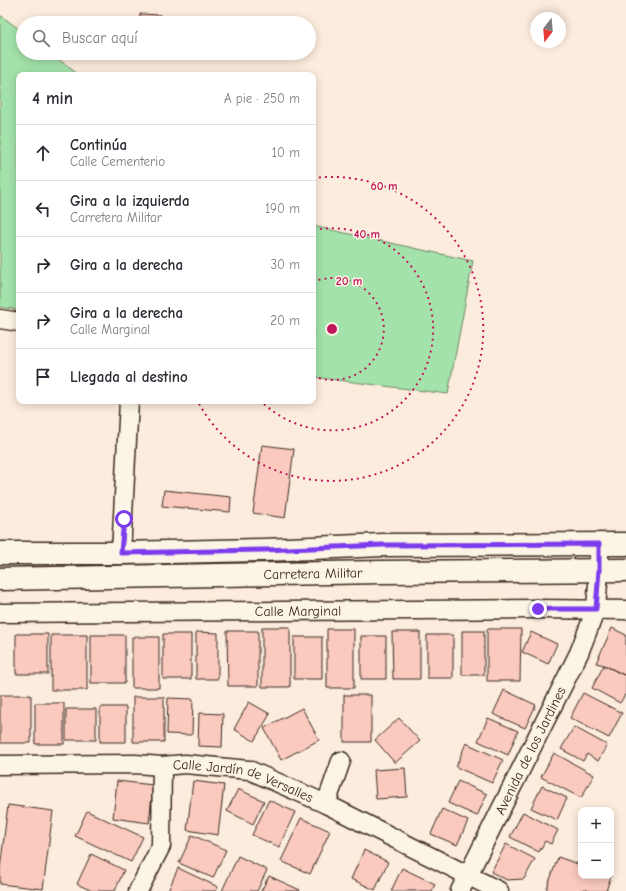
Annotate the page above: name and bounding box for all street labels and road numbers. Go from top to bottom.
street label: Carretera Militar [263,564,363,583]
street label: Calle Marginal [255,602,341,620]
street label: Avenida de los Jardines [492,684,570,818]
street label: Calle Jardín de Versalles [172,756,316,806]

